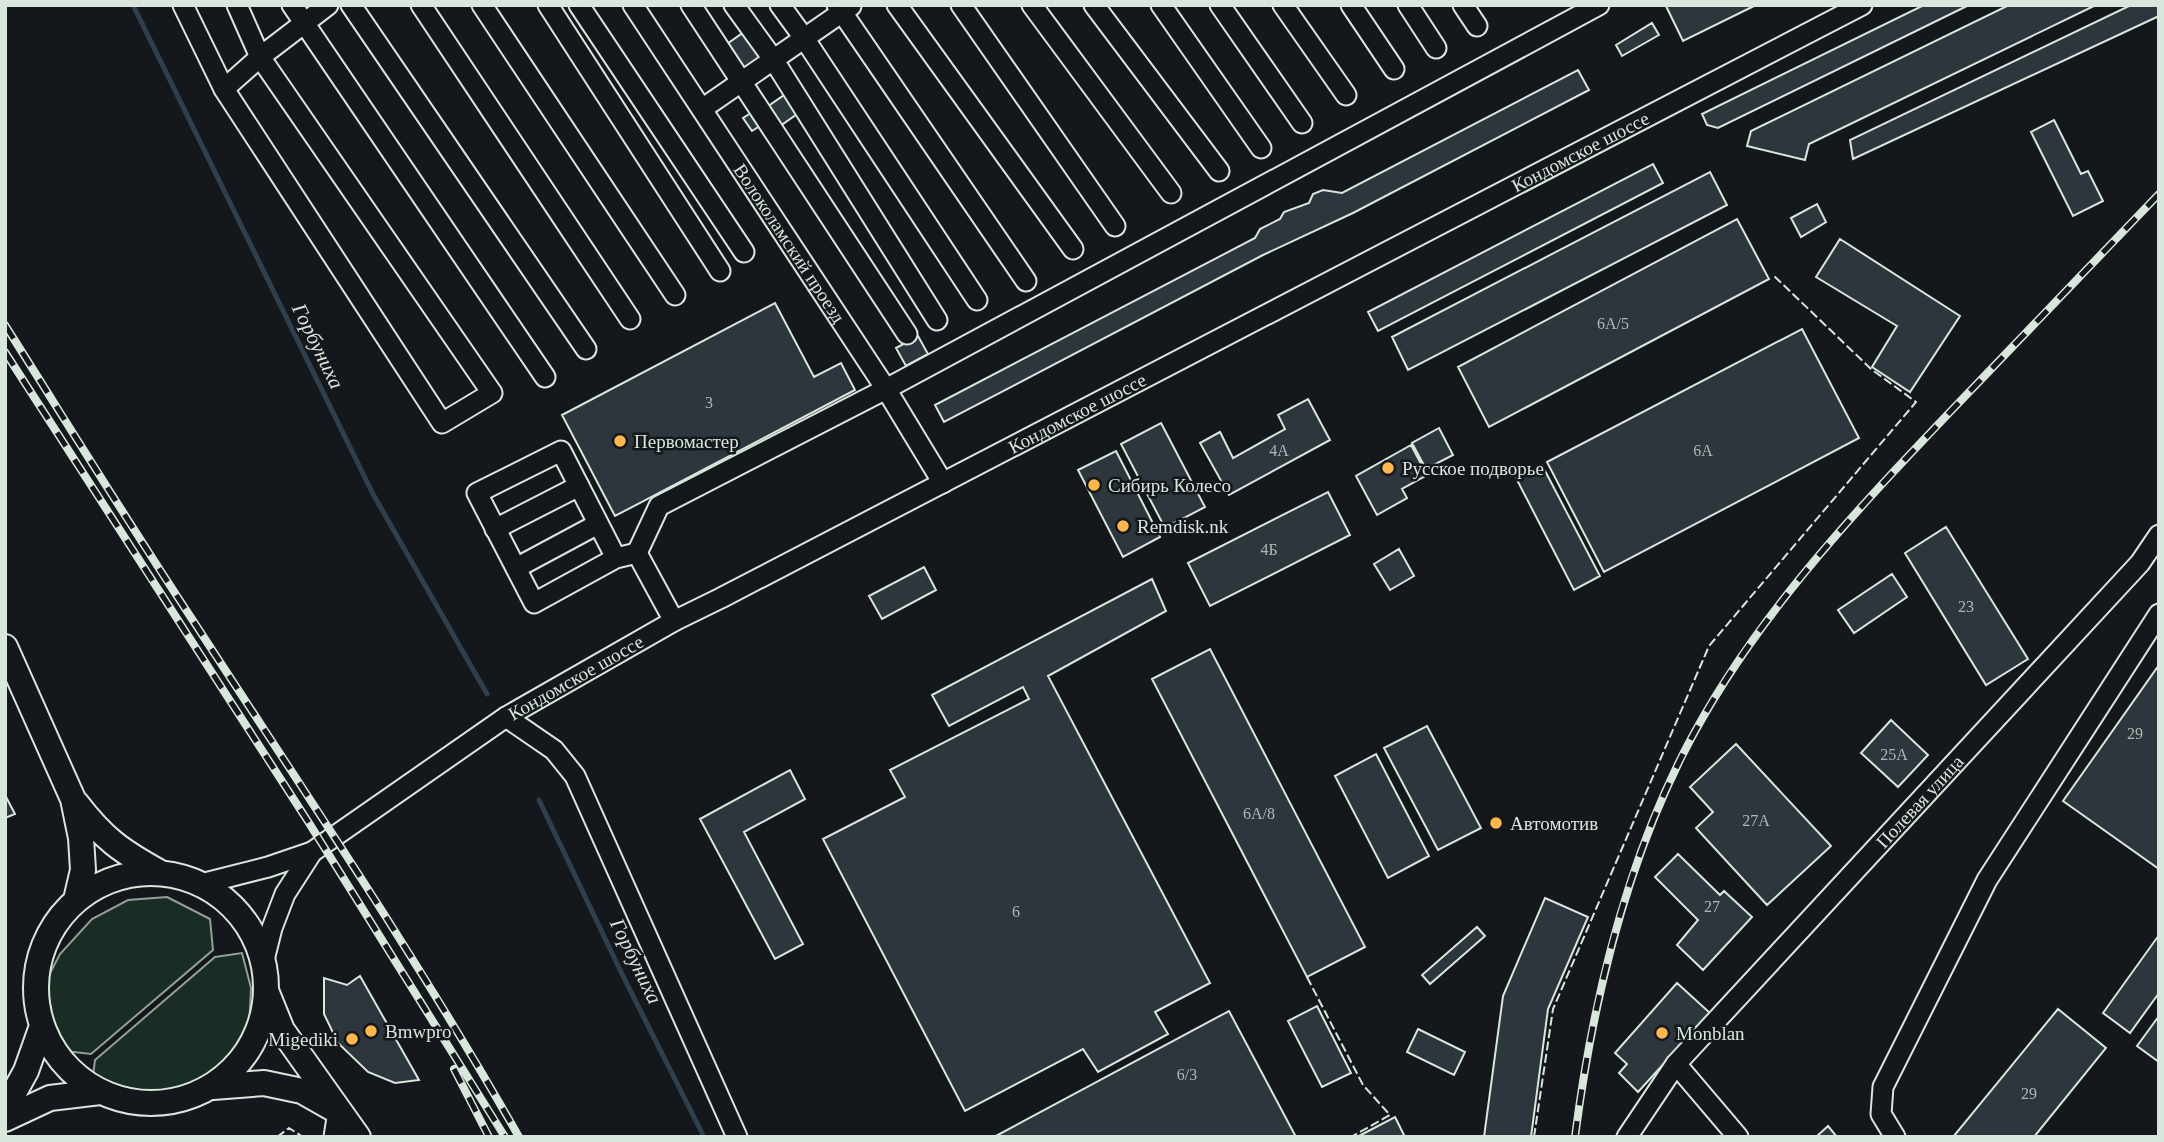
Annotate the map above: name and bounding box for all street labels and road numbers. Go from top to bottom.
street label: Кондомское шоссе [1508,107,1652,196]
street label: Волоколамский проезд [730,160,850,327]
street label: Кондомское шоссе [1005,369,1149,457]
street label: Кондомское шоссе [504,630,647,724]
street label: Полевая улица [1871,750,1968,852]

